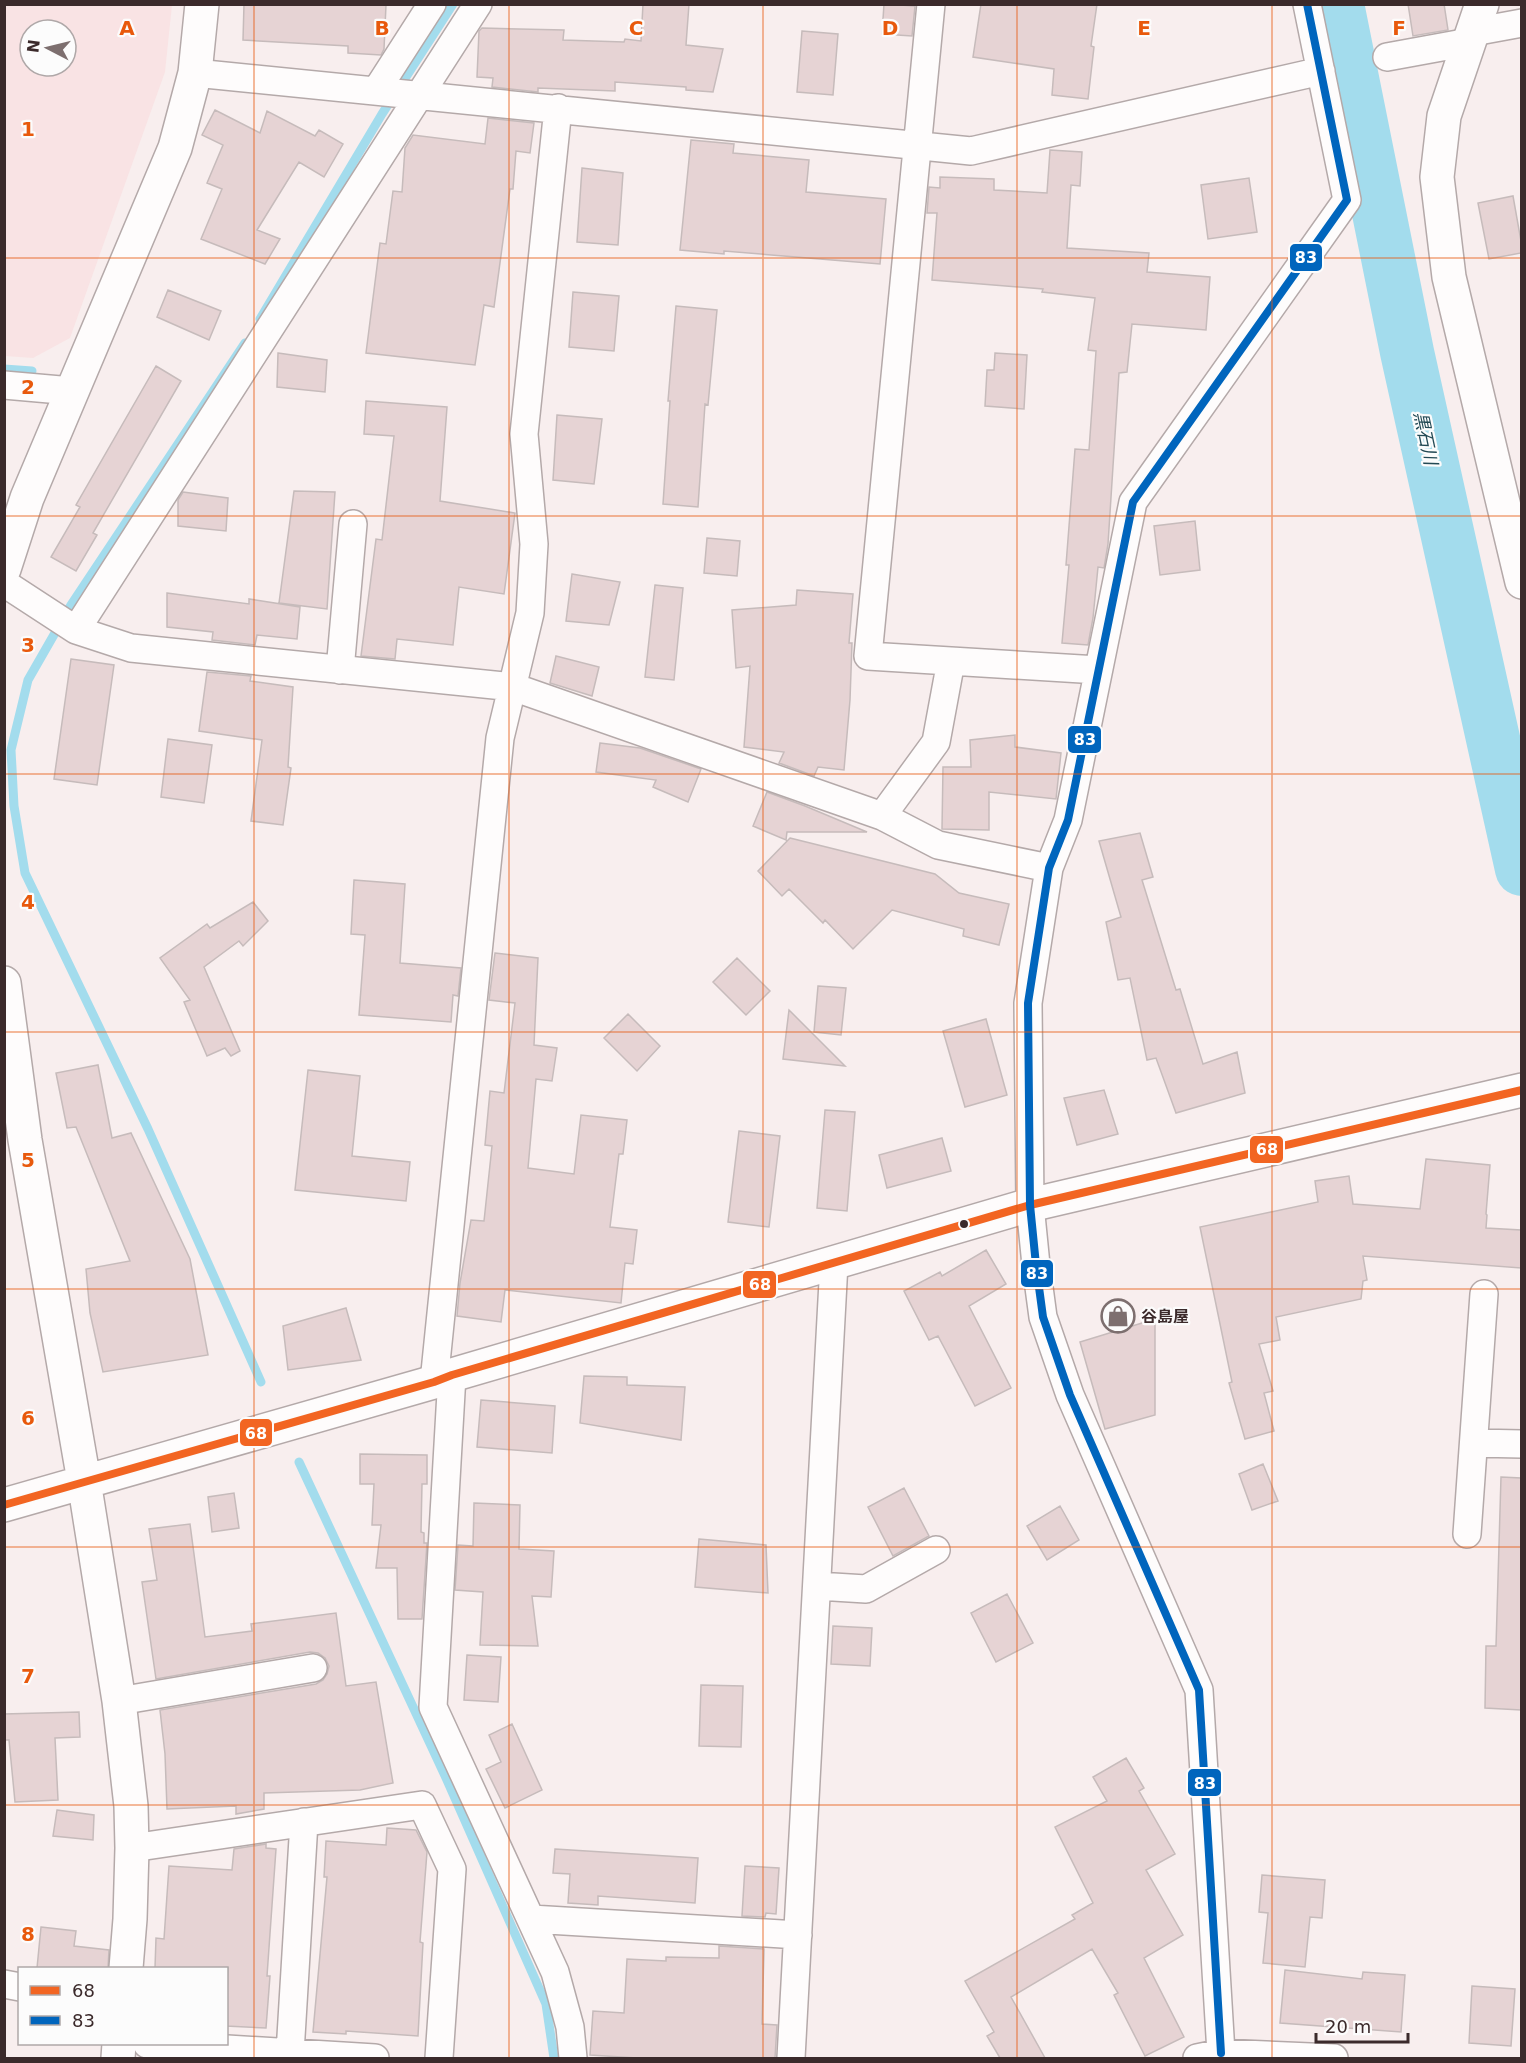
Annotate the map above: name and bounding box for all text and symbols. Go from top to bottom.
text: A [119,16,135,40]
text: B [374,16,390,40]
text: C [629,16,643,40]
text: D [882,16,898,40]
text: E [1137,16,1151,40]
text: F [1392,16,1406,40]
north arrow [18,18,78,78]
text: N [23,38,44,54]
text: 1 [21,117,35,141]
line badge: 83 [1289,243,1323,272]
text: 83 [1295,248,1317,267]
text: 2 [21,375,35,399]
water label: 黒石川 [1410,409,1442,469]
text: 3 [21,633,35,657]
line badge: 83 [1067,725,1102,754]
text: 83 [1074,730,1096,749]
text: 4 [21,890,35,914]
line badge: 68 [1249,1135,1284,1164]
text: 68 [1256,1140,1278,1159]
text: 5 [21,1148,35,1172]
unlabelled marker [958,1218,970,1230]
line badge: 83 [1020,1259,1054,1288]
text: 83 [1026,1264,1048,1283]
line badge: 68 [742,1270,777,1299]
text: 68 [749,1275,771,1294]
shop icon: 谷島屋 [1100,1298,1136,1334]
place label: 谷島屋 [1141,1307,1189,1326]
text: 6 [21,1406,35,1430]
line badge: 68 [239,1418,273,1447]
text: 68 [245,1424,267,1443]
text: 7 [21,1664,35,1688]
line badge: 83 [1187,1768,1222,1797]
text: 83 [1194,1774,1216,1793]
text: 8 [21,1922,35,1946]
legend [18,1967,228,2045]
text: 68 [72,1980,95,2001]
scale bar [1316,2006,1408,2044]
text: 83 [72,2010,95,2031]
text: 20 m [1325,2016,1371,2037]

